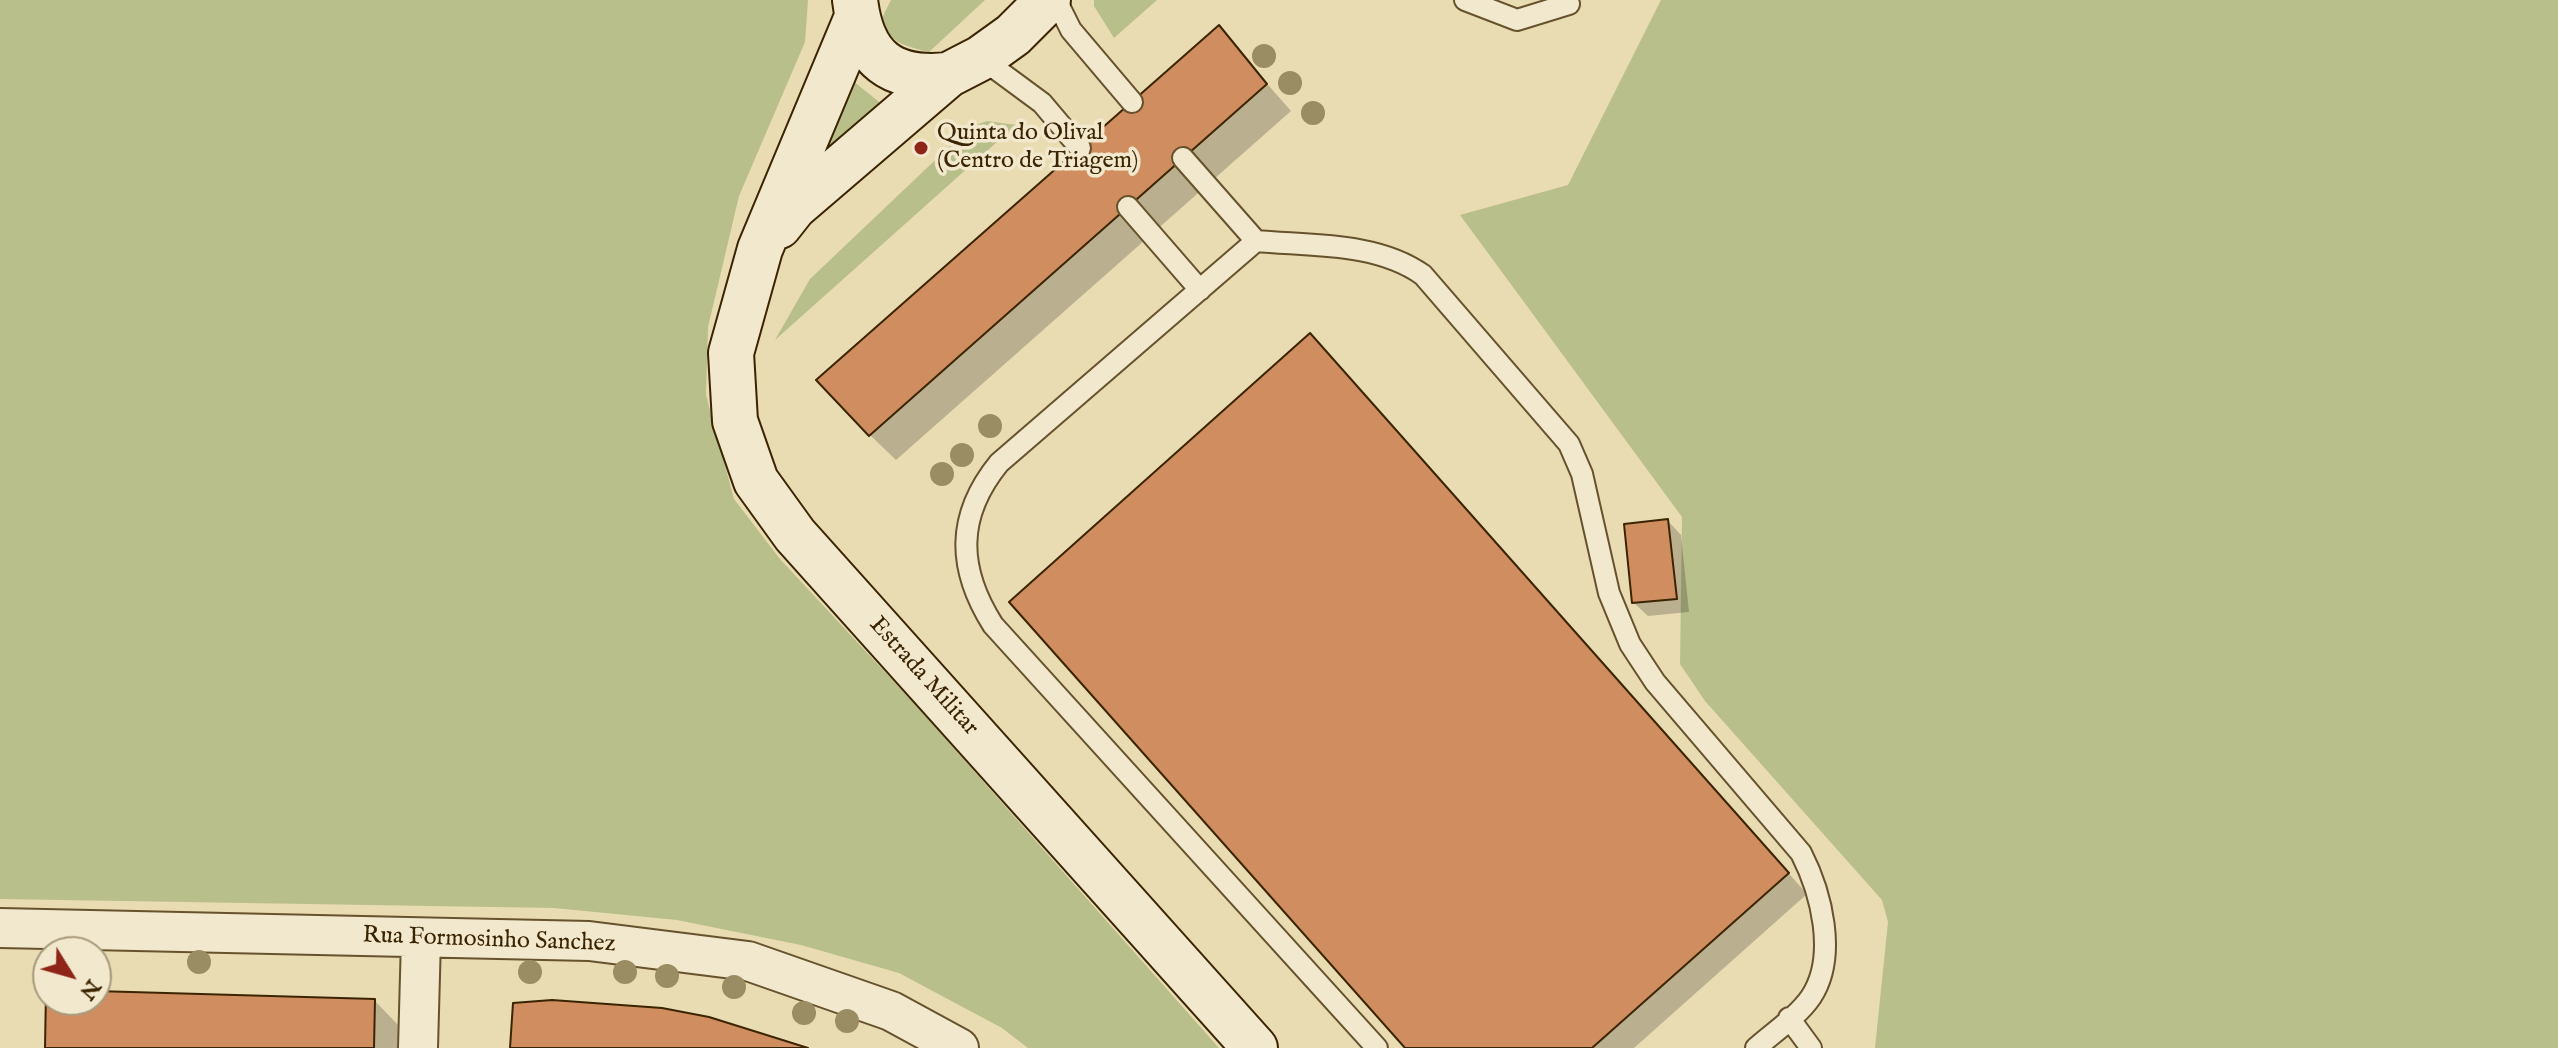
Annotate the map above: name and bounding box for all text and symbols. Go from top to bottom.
place label: Quinta do Olival (Centro de Triagem) [937,120,1138,176]
marker: Quinta do Olival (Centro de Triagem) [912,139,930,157]
street label: Estrada Militar [862,612,984,742]
street label: Rua Formosinho Sanchez [362,922,616,960]
north arrow [32,936,112,1016]
text: N [73,973,106,1005]

